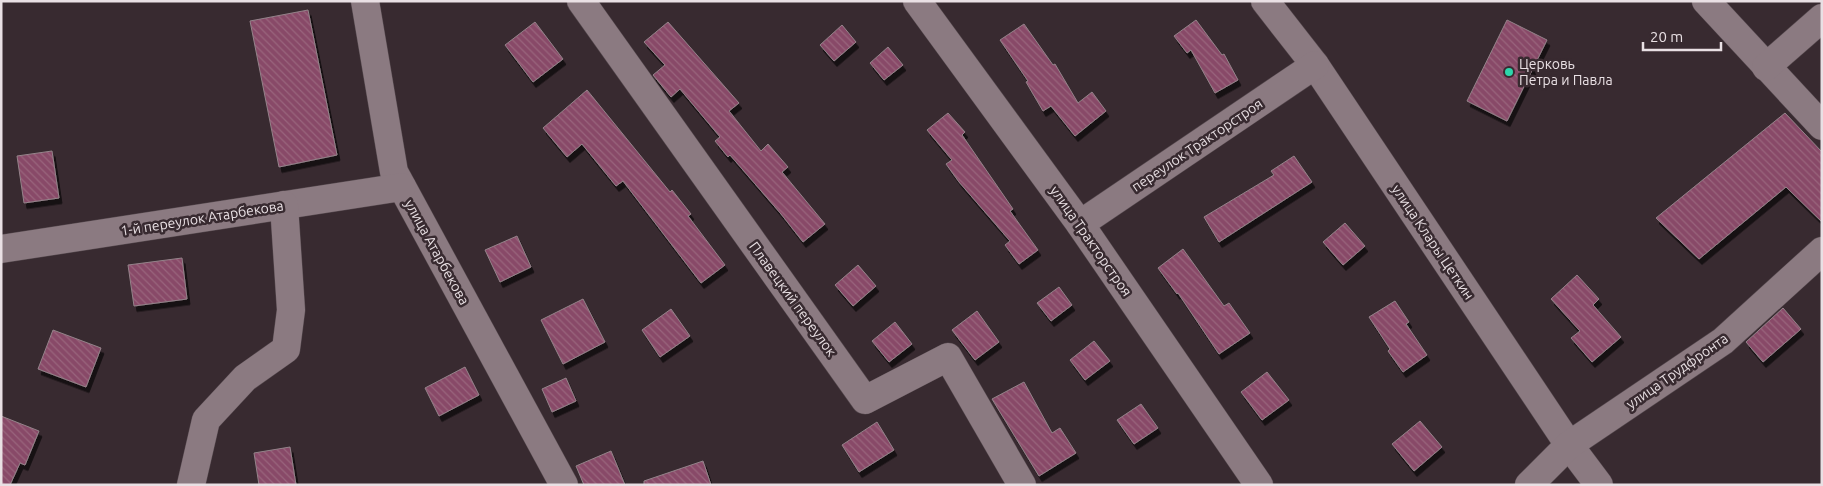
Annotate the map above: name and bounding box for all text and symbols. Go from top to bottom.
scale bar [1643,20,1720,52]
text: 20 m [1650,28,1683,45]
place label: Церковь Петра и Павла [1519,56,1613,88]
marker: Церковь Петра и Павла [1503,66,1515,78]
street label: переулок Тракторстроя [1129,95,1265,195]
street label: улица Клары Цеткин [1389,182,1477,302]
street label: улица Тракторстроя [1047,183,1135,299]
street label: 1-й переулок Атарбекова [119,197,285,239]
street label: улица Атарбекова [401,197,473,307]
street label: Плавецкий переулок [746,239,840,359]
street label: улица Трудфронта [1623,330,1731,412]

